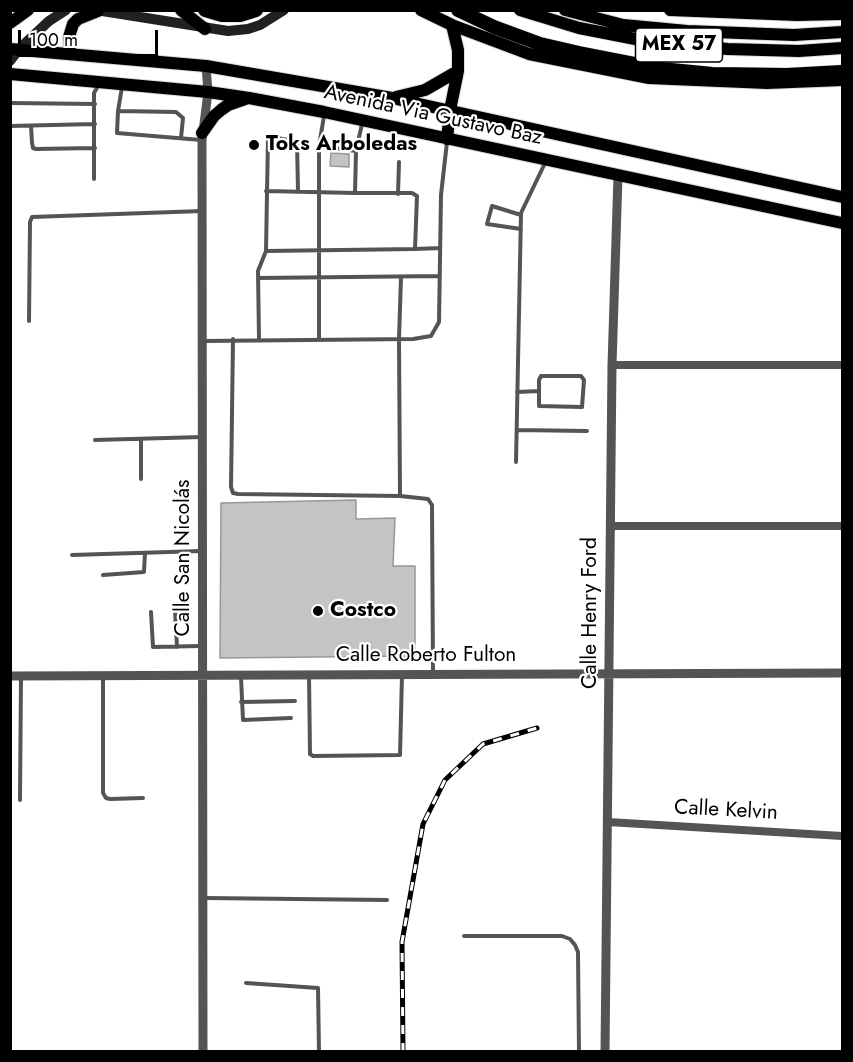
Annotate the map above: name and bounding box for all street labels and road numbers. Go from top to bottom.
road number: MEX 57 [636,28,722,62]
street label: Avenida Via Gustavo Baz [322,81,544,151]
street label: Calle San Nicolás [171,480,197,636]
street label: Calle Henry Ford [578,537,604,689]
street label: Calle Roberto Fulton [336,643,516,669]
street label: Calle Kelvin [673,796,779,826]

